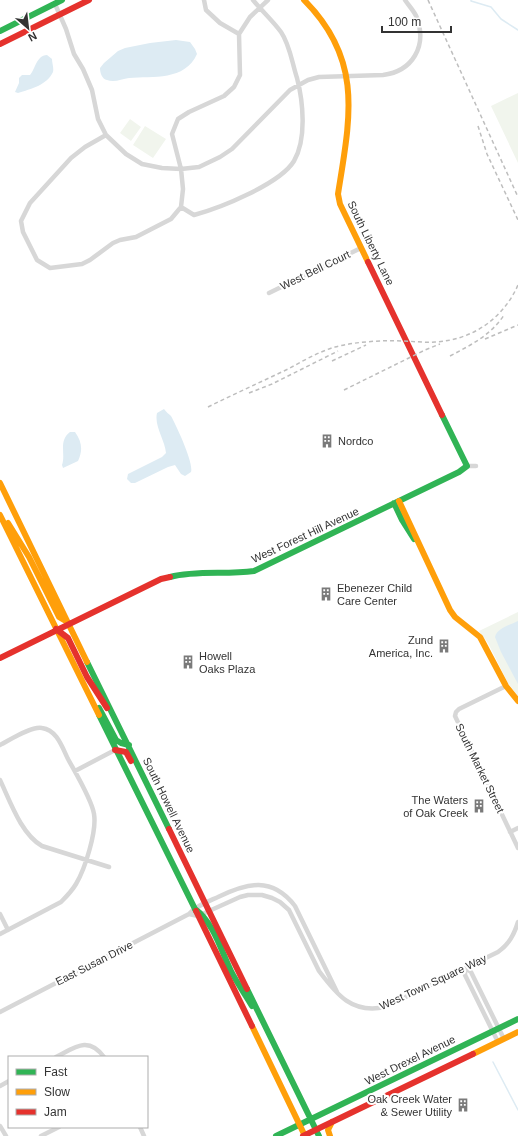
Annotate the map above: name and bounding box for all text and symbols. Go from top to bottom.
north arrow [8,8,48,48]
scale bar [382,8,451,34]
text: 100 m [388,15,421,29]
text: N [26,30,39,44]
street label: South Liberty Lane [345,199,397,287]
street label: West Bell Court [278,248,352,292]
building icon: Nordco [319,433,335,449]
place label: Nordco [338,435,373,447]
street label: West Forest Hill Avenue [249,505,361,565]
place label: Ebenezer Child Care Center [337,582,412,607]
building icon: Ebenezer Child Care Center [318,586,334,602]
place label: Zund America, Inc. [369,634,433,659]
building icon: Zund America, Inc. [436,638,452,654]
place label: Howell Oaks Plaza [199,650,256,675]
building icon: Howell Oaks Plaza [180,654,196,670]
street label: South Market Street [453,721,507,815]
street label: South Howell Avenue [141,755,197,855]
place label: The Waters of Oak Creek [403,794,468,819]
building icon: The Waters of Oak Creek [471,798,487,814]
street label: East Susan Drive [53,938,135,988]
street label: West Town Square Way [378,952,489,1012]
street label: West Drexel Avenue [363,1033,457,1087]
legend [8,1056,148,1128]
text: Fast [44,1065,68,1079]
text: Slow [44,1085,70,1099]
place label: Oak Creek Water & Sewer Utility [367,1093,452,1118]
building icon: Oak Creek Water & Sewer Utility [455,1097,471,1113]
text: Jam [44,1105,67,1119]

